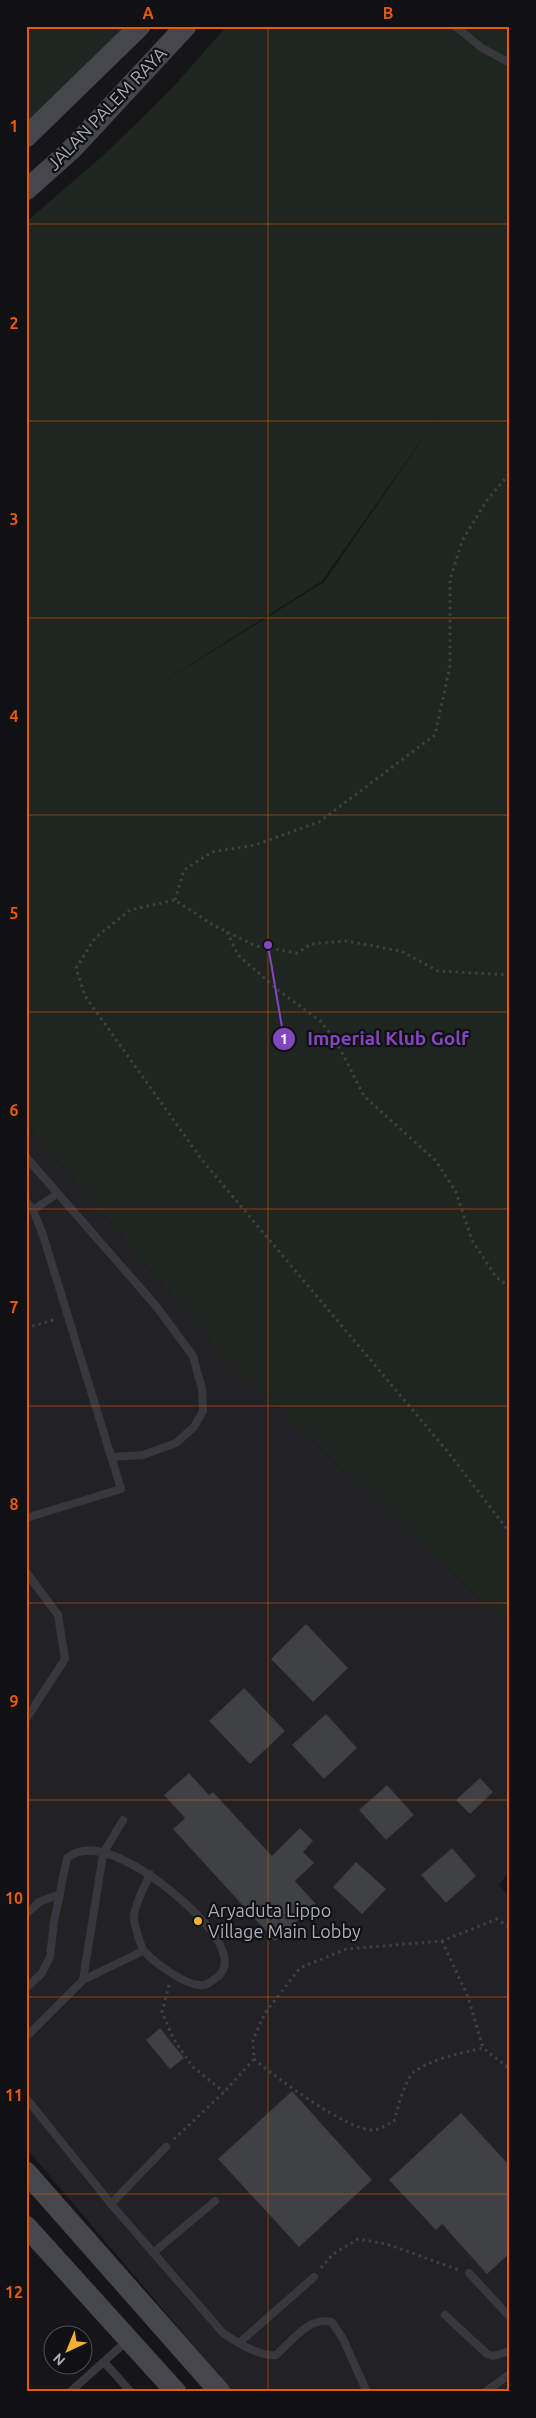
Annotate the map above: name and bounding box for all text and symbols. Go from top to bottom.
text: A [142,4,154,22]
text: B [383,4,393,22]
street label: JALAN PALEM RAYA [43,43,170,174]
text: 1 [9,117,19,135]
text: 2 [9,314,19,332]
text: 3 [9,510,19,528]
text: 4 [9,707,19,725]
text: 5 [9,904,19,922]
callout: Imperial Klub Golf [272,1022,479,1056]
text: Imperial Klub Golf [307,1027,469,1049]
text: 1 [280,1030,288,1047]
text: 6 [9,1101,19,1119]
text: 7 [9,1298,19,1316]
text: 8 [9,1495,19,1513]
text: 9 [9,1692,19,1710]
text: 10 [5,1889,23,1907]
place label: Aryaduta Lippo Village Main Lobby [208,1900,361,1941]
marker: Aryaduta Lippo Village Main Lobby [192,1915,204,1927]
text: 11 [5,2086,23,2104]
text: 12 [5,2283,23,2301]
north arrow [42,2326,92,2376]
text: N [50,2350,68,2369]

